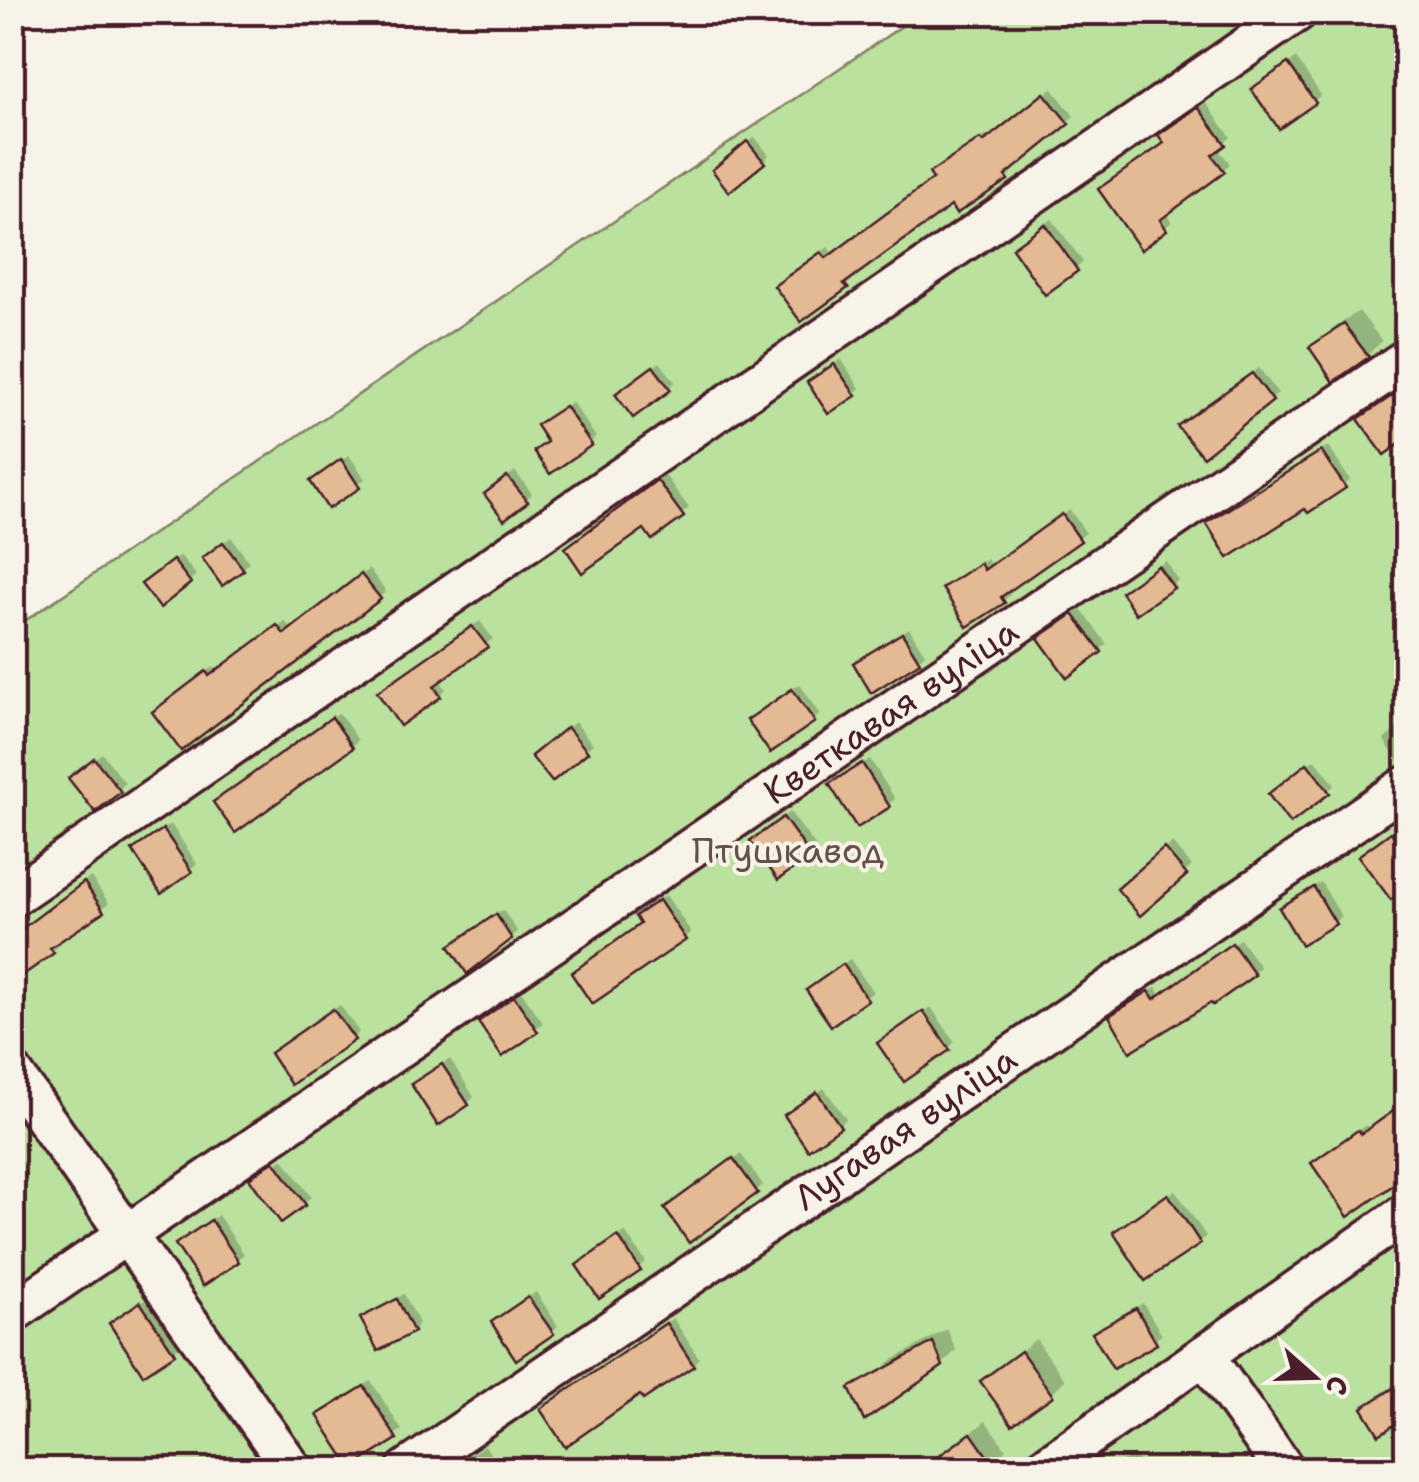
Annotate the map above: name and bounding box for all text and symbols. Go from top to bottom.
street label: Кветкавая вуліца [754,607,1027,815]
park label: Птушкавод [692,827,884,874]
street label: Лугавая вуліца [784,1035,1026,1221]
north arrow [1264,1327,1364,1427]
text: С [1317,1371,1358,1400]

